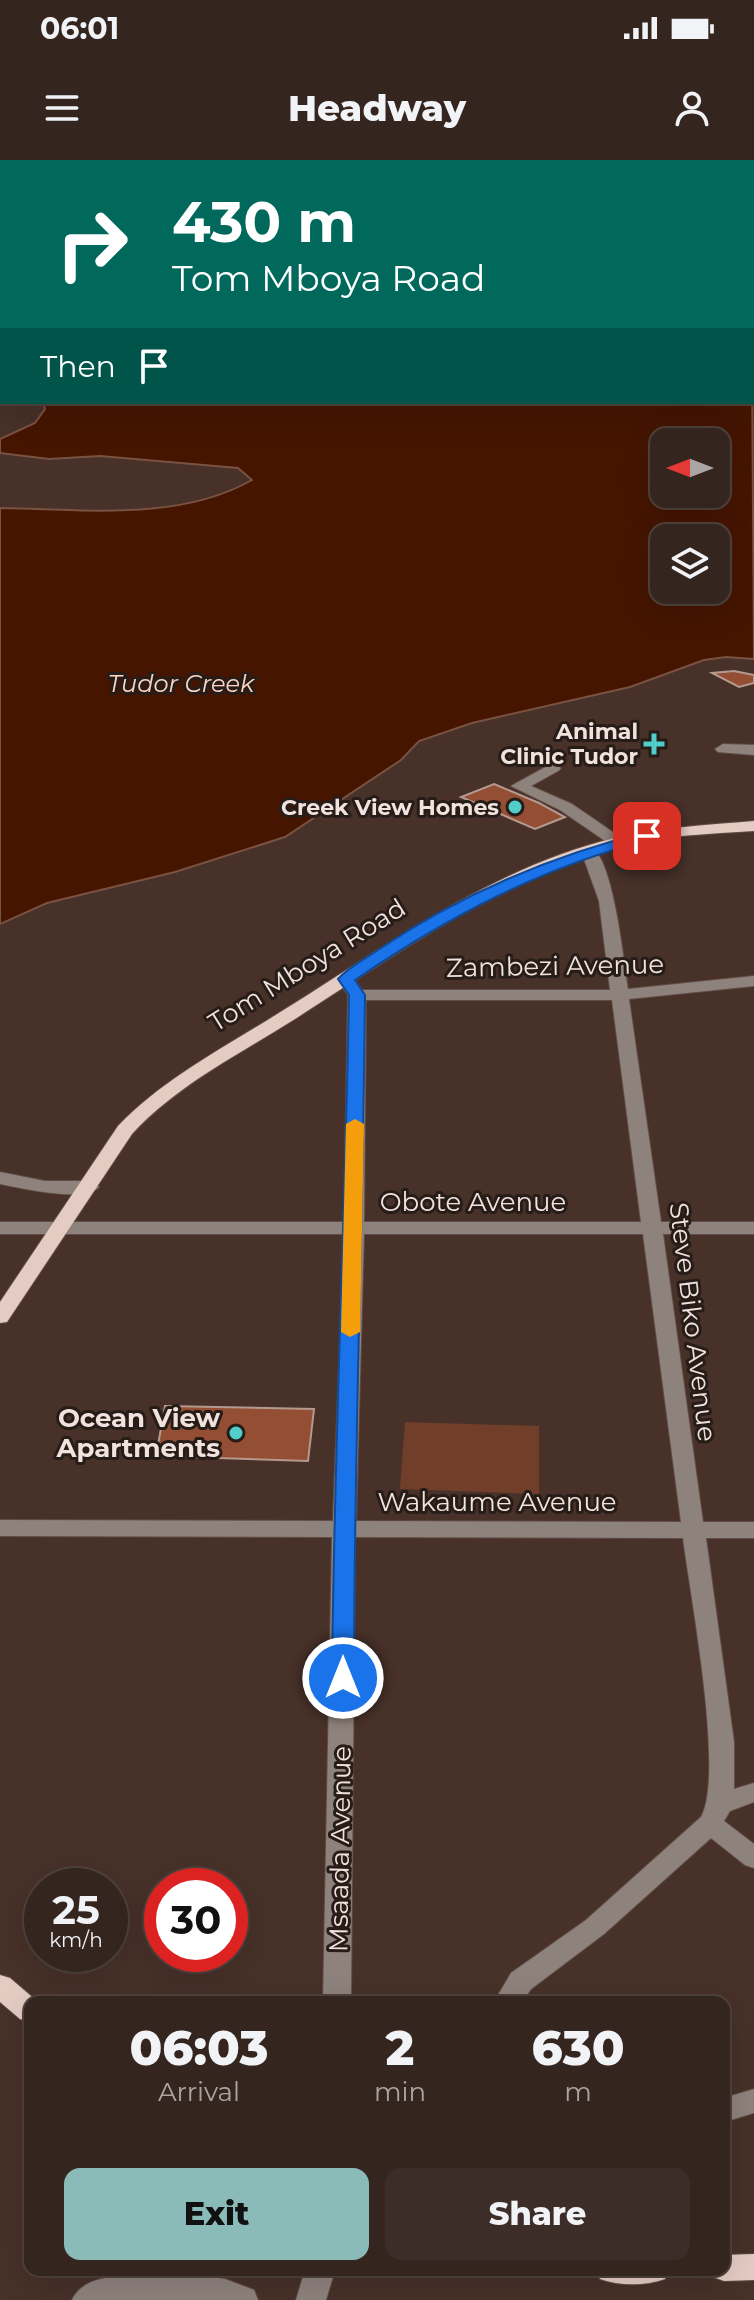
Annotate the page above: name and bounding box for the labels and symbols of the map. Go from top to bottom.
north arrow [650,428,730,508]
water label: Tudor Creek [108,669,256,698]
place label: Animal Clinic Tudor [500,718,638,770]
marker: Animal Clinic Tudor [645,735,663,753]
place label: Creek View Homes [281,794,499,821]
marker: Creek View Homes [506,798,524,816]
pin [613,802,681,870]
street label: Tom Mboya Road [203,891,411,1039]
street label: Zambezi Avenue [446,948,664,984]
street label: Obote Avenue [380,1186,566,1218]
street label: Steve Biko Avenue [662,1201,724,1443]
place label: Ocean View Apartments [56,1402,221,1464]
marker: Ocean View Apartments [227,1424,245,1442]
street label: Wakaume Avenue [377,1486,617,1518]
position arrow [301,1636,385,1720]
street label: Msaada Avenue [322,1746,358,1952]
speed limit sign: 30 [144,1868,248,1972]

